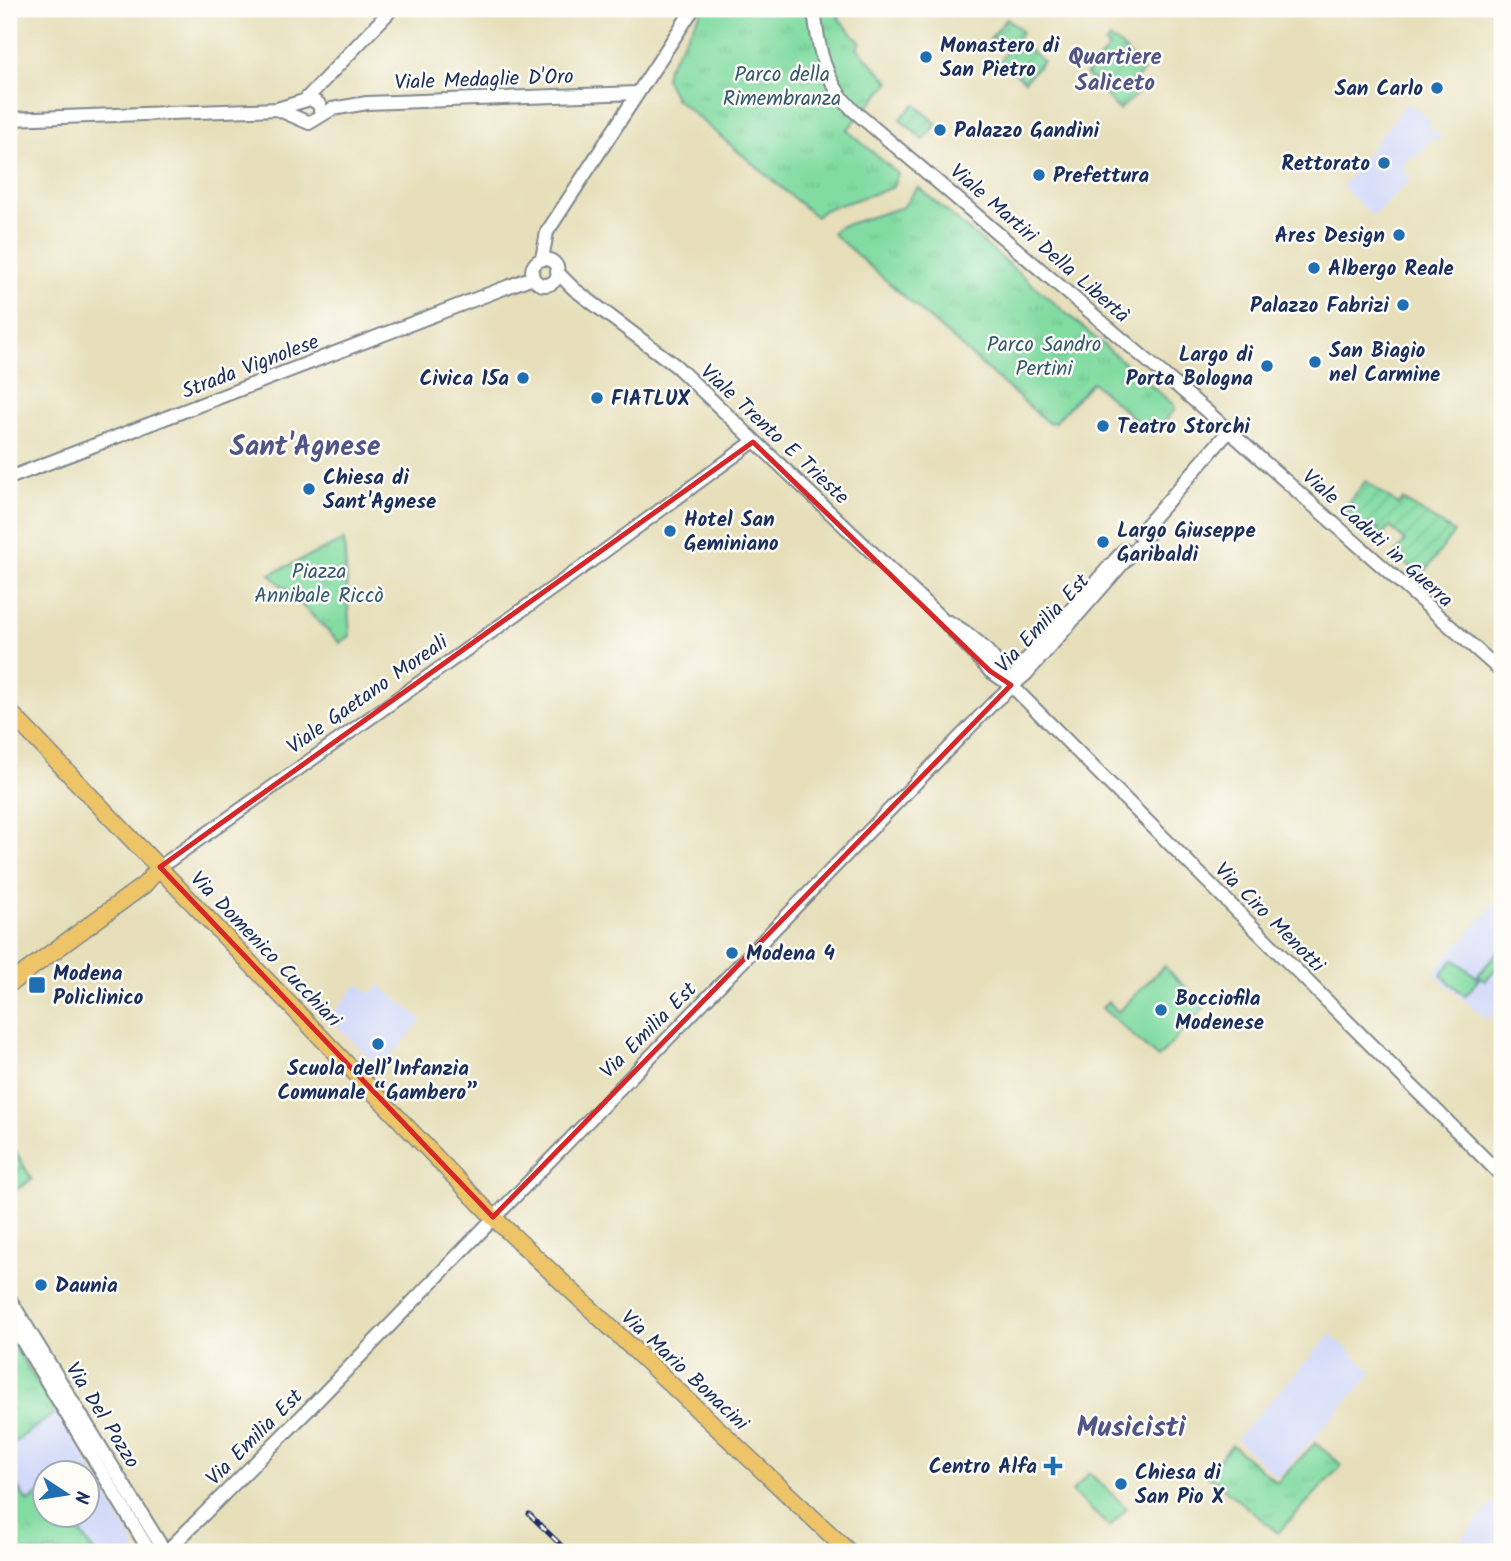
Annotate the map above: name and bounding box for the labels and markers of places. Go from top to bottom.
place label: Monastero di San Pietro [940,30,1060,87]
marker: Monastero di San Pietro [918,49,934,65]
place label: San Carlo [1335,73,1423,106]
marker: San Carlo [1429,80,1445,96]
place label: Palazzo Gandini [954,115,1100,148]
marker: Palazzo Gandini [932,122,948,138]
place label: Rettorato [1281,148,1370,181]
marker: Rettorato [1376,155,1392,171]
place label: Prefettura [1053,160,1150,193]
marker: Prefettura [1031,167,1047,183]
place label: Ares Design [1275,220,1385,253]
marker: Ares Design [1391,227,1407,243]
place label: Albergo Reale [1328,253,1454,286]
marker: Albergo Reale [1306,260,1322,276]
place label: Palazzo Fabrizi [1250,290,1390,323]
marker: Palazzo Fabrizi [1395,297,1411,313]
place label: San Biagio nel Carmine [1329,335,1440,392]
place label: Largo di Porta Bologna [1126,339,1254,396]
marker: San Biagio nel Carmine [1307,354,1323,370]
marker: Largo di Porta Bologna [1259,358,1275,374]
place label: Civica 15a [420,363,509,396]
marker: Civica 15a [515,370,531,386]
place label: FIATLUX [611,383,690,416]
marker: FIATLUX [589,390,605,406]
place label: Teatro Storchi [1117,411,1250,444]
marker: Teatro Storchi [1095,418,1111,434]
place label: Chiesa di Sant'Agnese [323,462,436,519]
marker: Chiesa di Sant'Agnese [301,481,317,497]
place label: Hotel San Geminiano [684,504,779,561]
place label: Largo Giuseppe Garibaldi [1117,515,1256,572]
marker: Hotel San Geminiano [662,523,678,539]
marker: Largo Giuseppe Garibaldi [1095,534,1111,550]
place label: Modena 4 [746,938,835,971]
marker: Modena 4 [724,945,740,961]
place label: Modena Policlinico [53,958,144,1015]
marker: Modena Policlinico [27,975,47,995]
place label: Bocciofila Modenese [1175,983,1264,1040]
marker: Bocciofila Modenese [1153,1002,1169,1018]
marker: Scuola dell’Infanzia Comunale “Gambero” [370,1036,386,1052]
place label: Scuola dell’Infanzia Comunale “Gambero” [277,1053,479,1110]
place label: Daunia [55,1270,118,1303]
marker: Daunia [33,1277,49,1293]
place label: Centro Alfa [929,1451,1037,1484]
marker: Centro Alfa [1043,1456,1063,1476]
place label: Chiesa di San Pio X [1135,1457,1225,1514]
marker: Chiesa di San Pio X [1113,1476,1129,1492]

